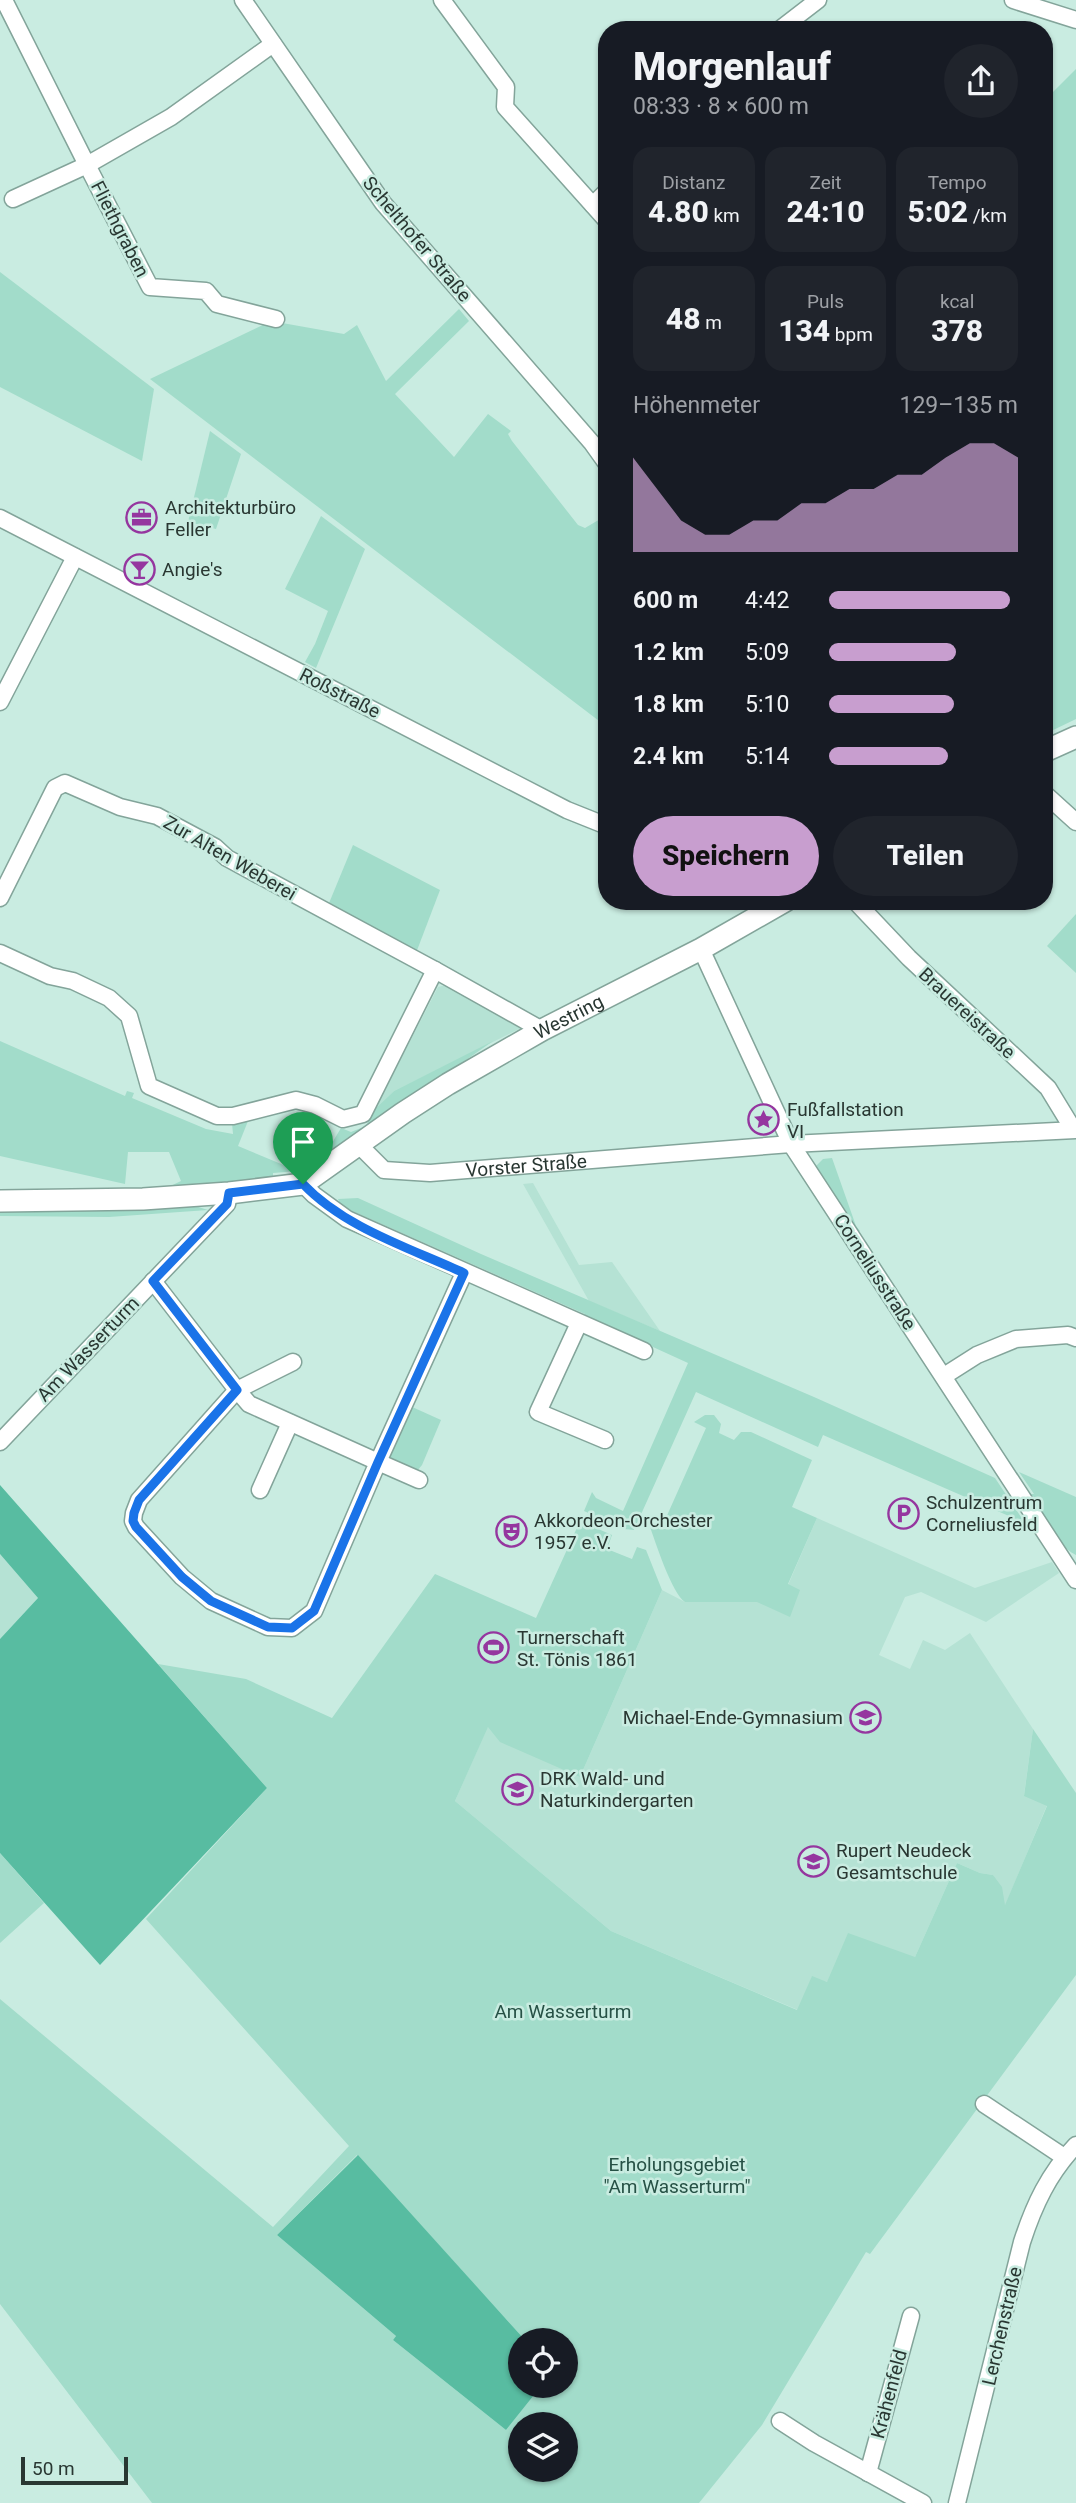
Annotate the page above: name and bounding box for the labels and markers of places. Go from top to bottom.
place label: Architekturbüro Feller [165,496,296,541]
office icon: Architekturbüro Feller [125,501,159,535]
bar icon: Angie's [122,552,156,586]
place label: Angie's [162,558,223,581]
place label: Fußfallstation VI [787,1098,904,1143]
place icon: Fußfallstation VI [747,1103,781,1137]
pin [273,1112,333,1184]
place label: Schulzentrum Corneliusfeld [926,1491,1042,1536]
parking icon: Schulzentrum Corneliusfeld [886,1496,920,1530]
place label: Akkordeon-Orchester 1957 e.V. [534,1509,713,1554]
theatre icon: Akkordeon-Orchester 1957 e.V. [494,1514,528,1548]
place label: Turnerschaft St. Tönis 1861 [517,1626,637,1671]
sports icon: Turnerschaft St. Tönis 1861 [477,1631,511,1665]
school or university icon: Michael-Ende-Gymnasium [849,1700,883,1734]
place label: Michael-Ende-Gymnasium [623,1706,843,1729]
place label: DRK Wald- und Naturkindergarten [540,1767,694,1812]
school or university icon: DRK Wald- und Naturkindergarten [500,1772,534,1806]
place label: Rupert Neudeck Gesamtschule [836,1839,972,1884]
school or university icon: Rupert Neudeck Gesamtschule [796,1844,830,1878]

